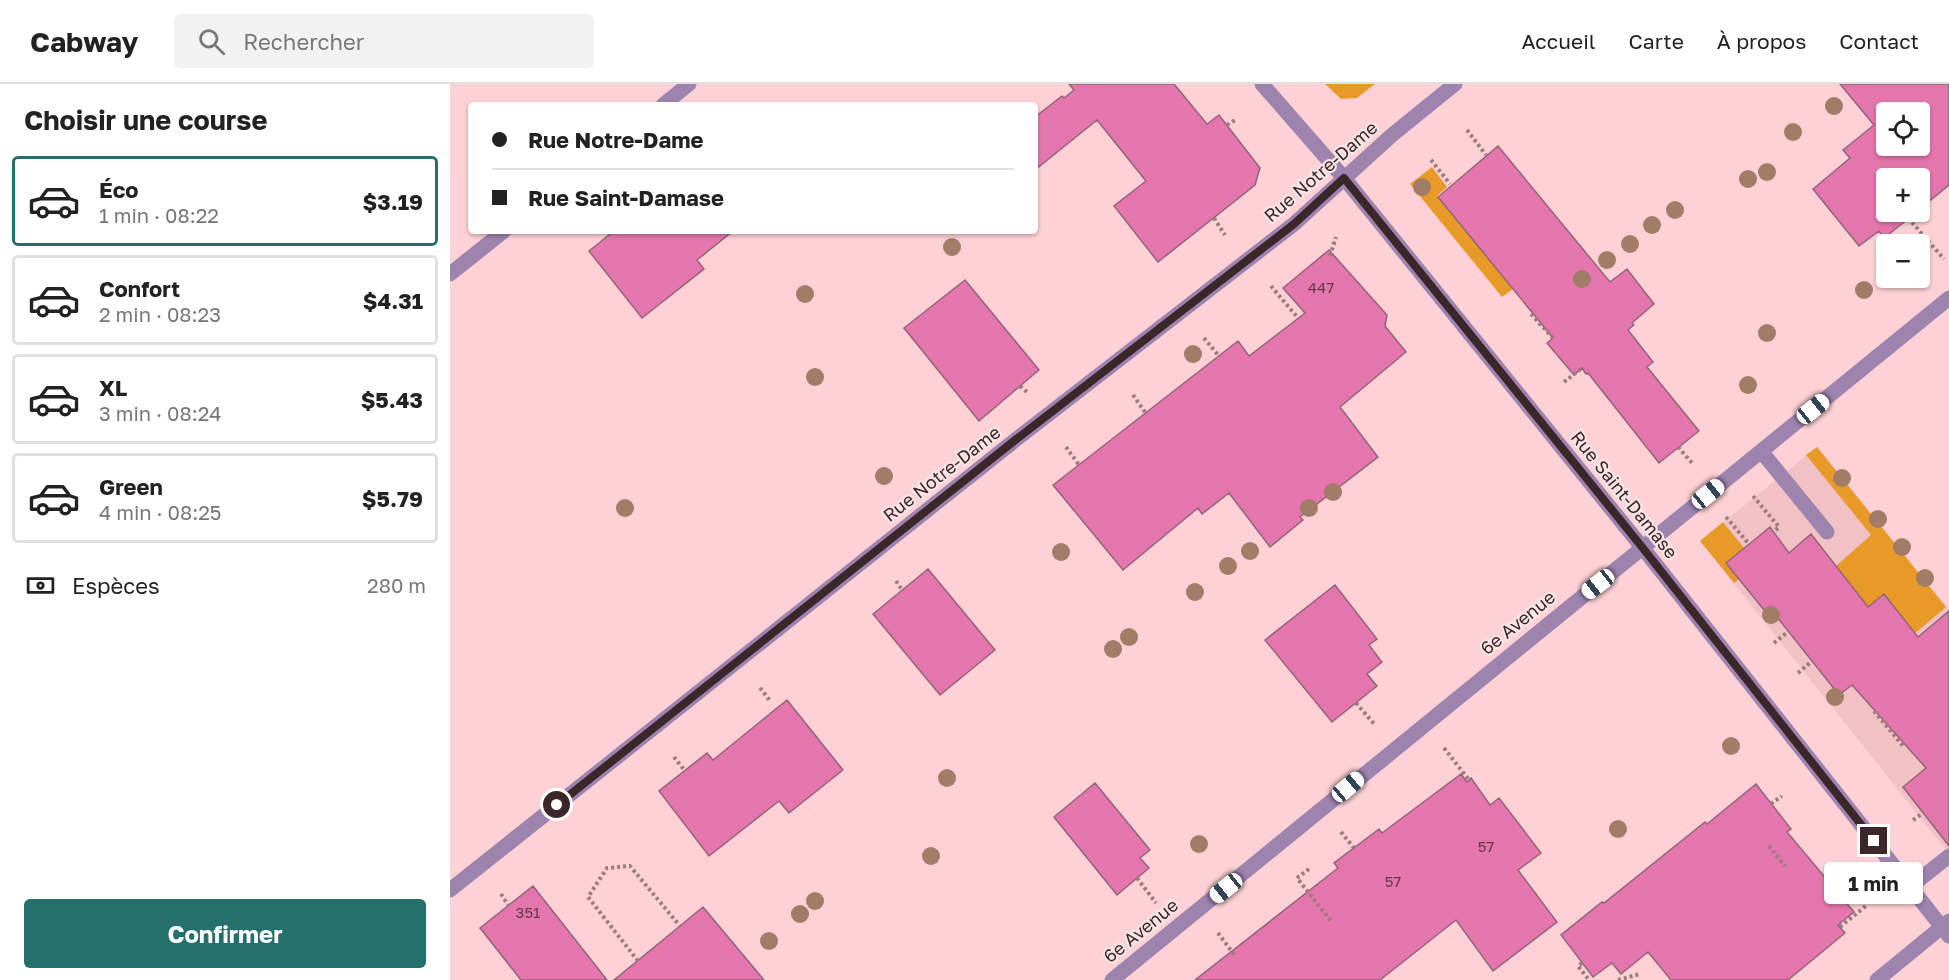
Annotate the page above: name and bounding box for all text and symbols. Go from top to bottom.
search box [174,14,594,68]
text: Cabway [30,25,138,58]
icon: search [195,25,228,58]
text: Rechercher [243,28,364,55]
text: Accueil [1522,28,1595,54]
text: Carte [1628,28,1684,54]
text: À propos [1717,28,1806,54]
text: Contact [1839,28,1919,54]
map controls [1876,102,1930,288]
button: locate [1876,102,1930,156]
text: Choisir une course [24,104,267,136]
street label: Rue Notre-Dame [1259,116,1381,226]
text: Rue Notre-Dame [528,126,703,153]
button: + [1876,168,1930,222]
icon: car [27,174,81,228]
text: Éco [99,176,138,203]
text: Rue Saint-Damase [528,184,724,211]
text: $3.19 [362,188,423,215]
text: 1 min · 08:22 [99,203,219,227]
button: − [1876,234,1930,288]
icon: car [27,273,81,327]
text: Confort [99,275,180,302]
house number: 447 [1308,278,1334,296]
text: $4.31 [363,287,423,314]
text: 2 min · 08:23 [99,302,221,326]
icon: car [27,372,81,426]
text: XL [99,374,127,401]
text: $5.43 [361,386,423,413]
car [1793,391,1833,427]
text: 3 min · 08:24 [99,401,221,425]
street label: Rue Notre-Dame [878,421,1004,526]
street label: Rue Saint-Damase [1567,426,1683,563]
icon: car [27,471,81,525]
text: Green [99,473,163,500]
car [1688,476,1728,512]
text: $5.79 [362,485,423,512]
text: 4 min · 08:25 [99,500,221,524]
car [1578,566,1618,602]
icon: cash [24,569,57,602]
text: Espèces [72,572,160,599]
text: 280 m [367,573,426,597]
street label: 6e Avenue [1476,586,1559,659]
car [1328,769,1368,805]
route start [543,791,570,818]
route end [1860,827,1887,854]
house number: 57 [1478,837,1494,855]
callout: 1 min [1824,862,1924,904]
car [1206,870,1246,906]
text: 1 min [1848,871,1899,895]
house number: 57 [1385,872,1401,890]
street label: 6e Avenue [1099,894,1182,967]
button: Confirmer [24,899,426,968]
house number: 351 [516,903,540,921]

